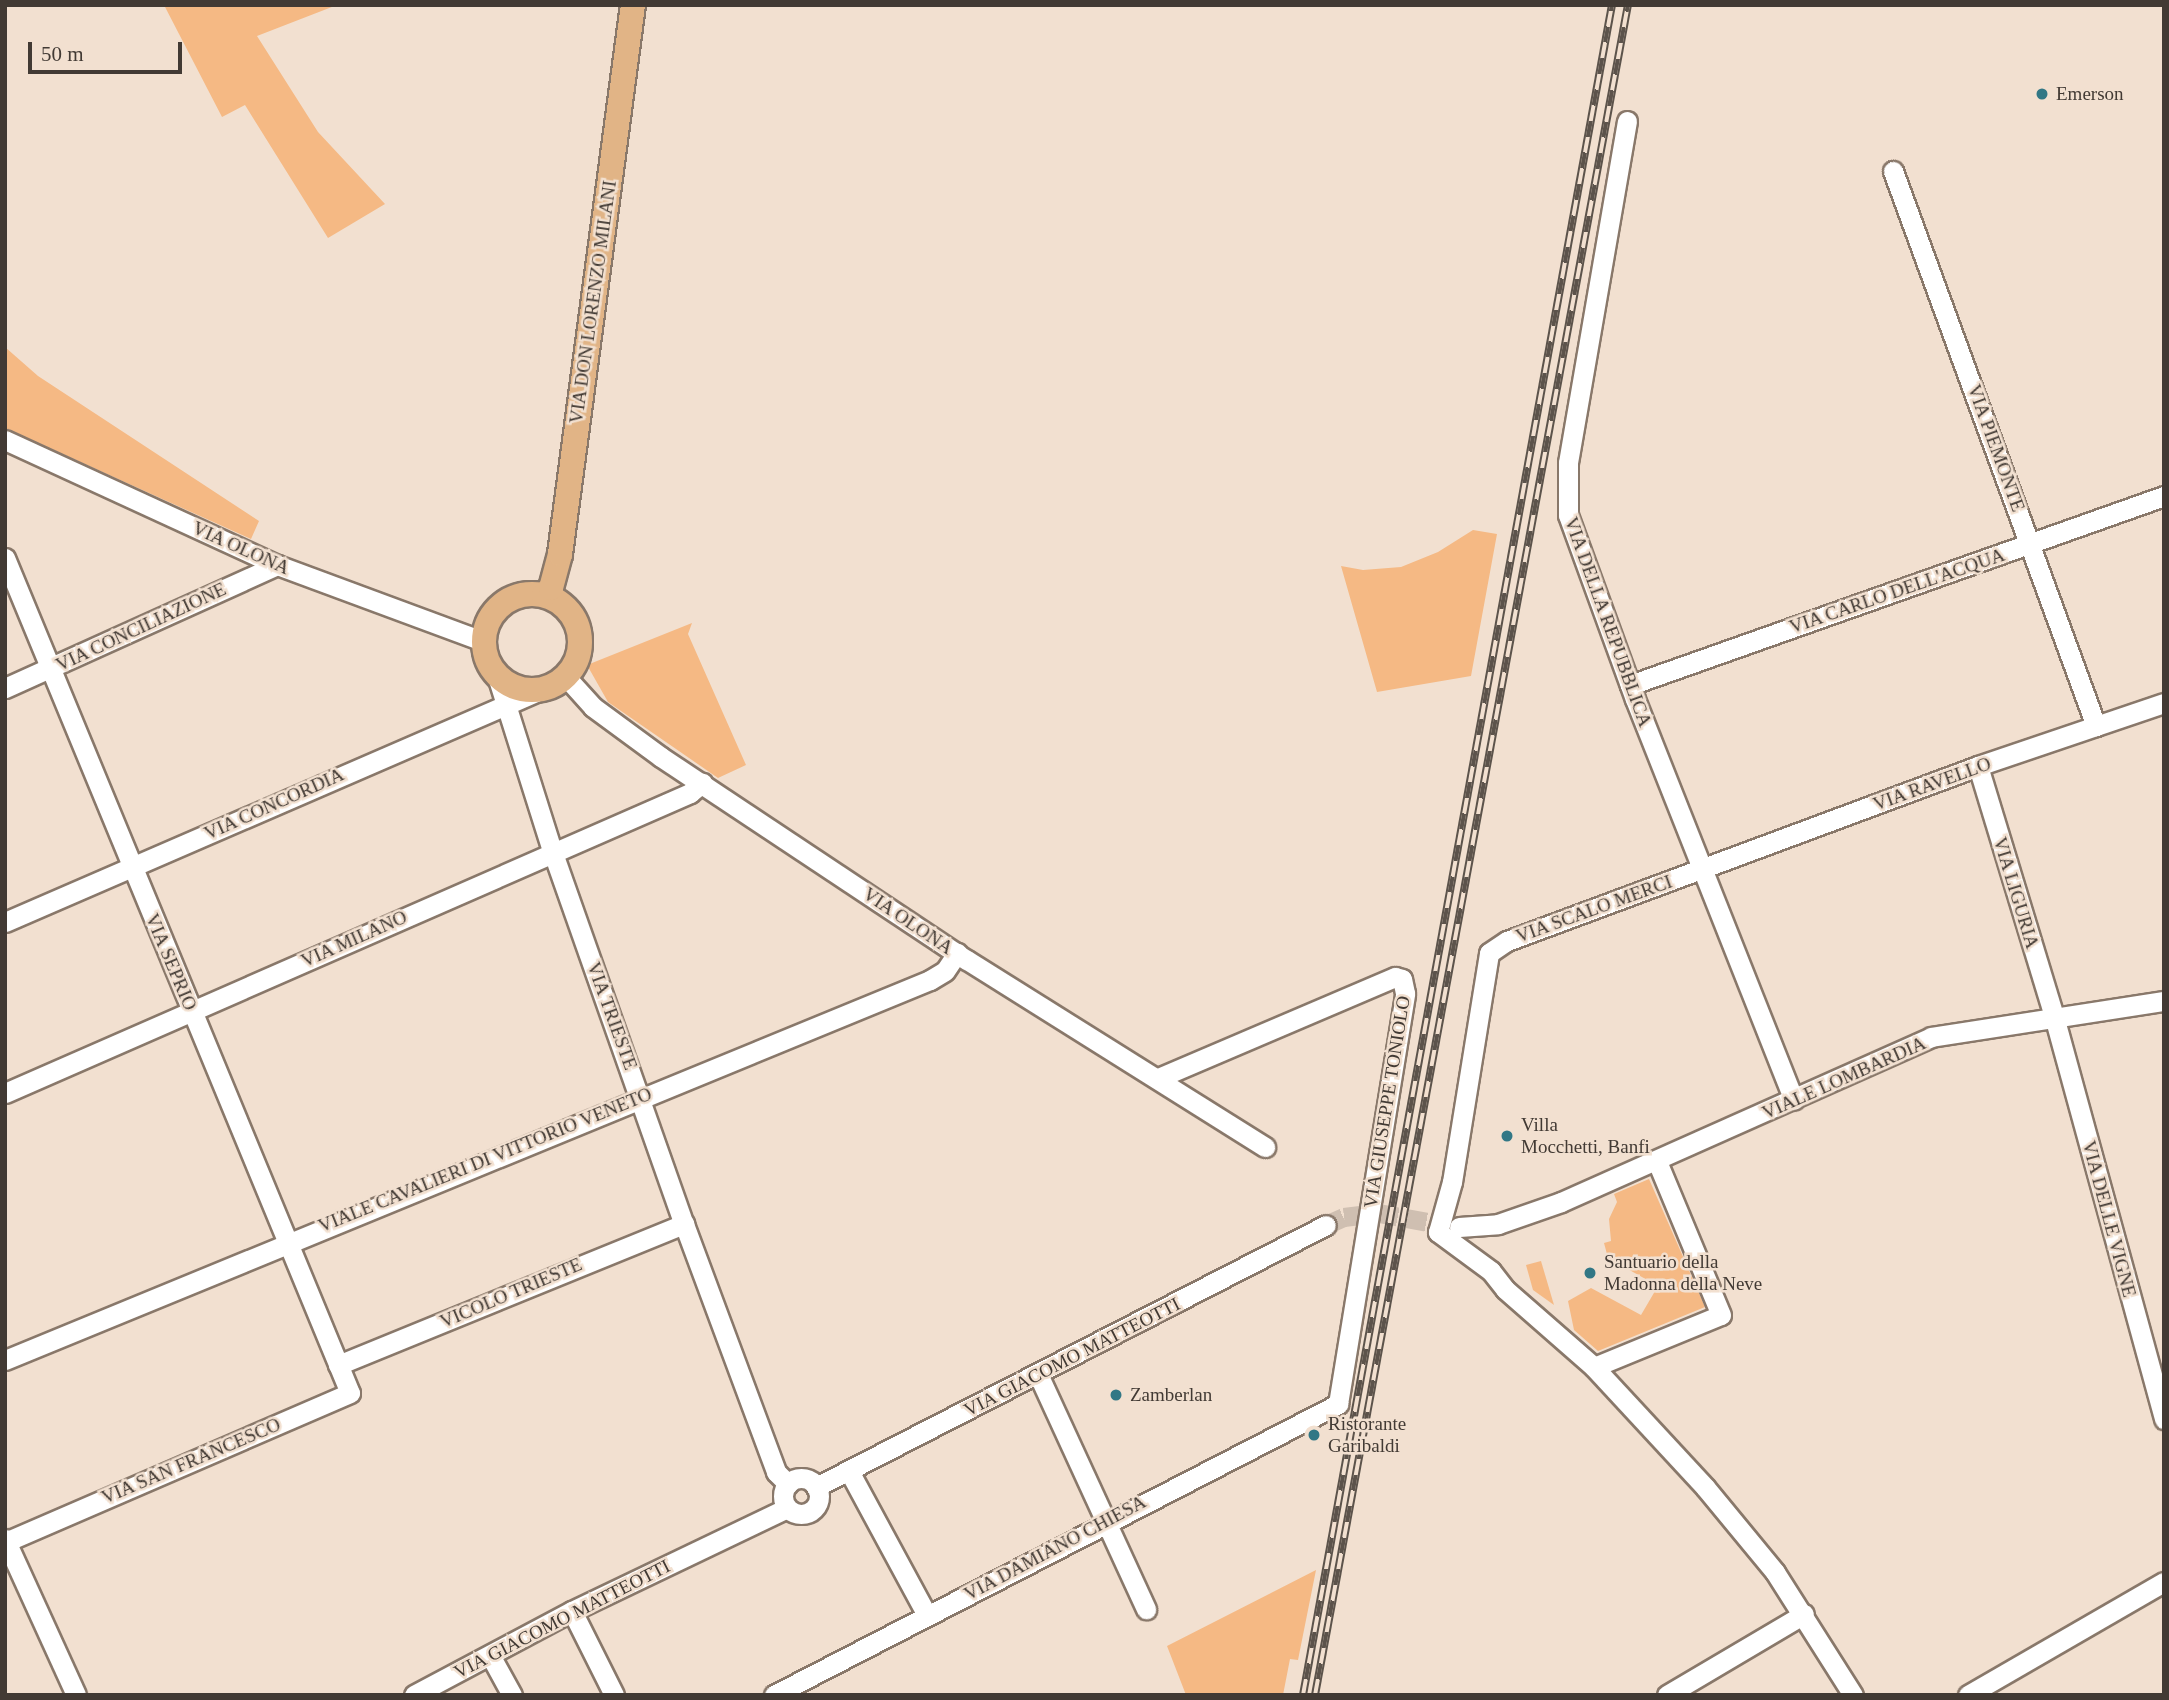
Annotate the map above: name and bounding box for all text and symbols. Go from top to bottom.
scale bar [32,28,186,72]
text: 50 m [41,42,84,66]
place label: Emerson [2056,83,2124,105]
marker: Emerson [2034,86,2050,102]
street label: VIA DON LORENZO MILANI [565,178,621,426]
street label: VIA PIEMONTE [1962,381,2030,515]
street label: VIA DELLA REPUBBLICA [1559,513,1657,731]
street label: VIA OLONA [188,516,294,580]
street label: VIA CARLO DELL'ACQUA [1786,543,2008,639]
street label: VIA CONCILIAZIONE [52,577,230,677]
street label: VIA RAVELLO [1869,752,1995,816]
street label: VIA CONCORDIA [200,763,348,845]
street label: VIA LIGURIA [1988,834,2044,952]
street label: VIA SCALO MERCI [1512,870,1676,948]
street label: VIA OLONA [858,882,958,960]
street label: VIA MILANO [297,905,411,973]
street label: VIA SEPRIO [140,910,202,1014]
street label: VIA TRIESTE [582,958,642,1074]
street label: VIA GIUSEPPE TONIOLO [1359,994,1415,1210]
street label: VIALE LOMBARDIA [1759,1032,1929,1124]
street label: VIALE CAVALIERI DI VITTORIO VENETO [315,1082,655,1238]
place label: Villa Mocchetti, Banfi [1521,1114,1650,1158]
marker: Villa Mocchetti, Banfi [1499,1128,1515,1144]
street label: VIA DELLE VIGNE [2077,1138,2141,1300]
place label: Santuario della Madonna della Neve [1604,1251,1762,1295]
street label: VICOLO TRIESTE [436,1253,586,1333]
marker: Santuario della Madonna della Neve [1582,1265,1598,1281]
street label: VIA GIACOMO MATTEOTTI [960,1292,1184,1422]
place label: Zamberlan [1130,1384,1212,1406]
marker: Zamberlan [1108,1387,1124,1403]
street label: VIA SAN FRANCESCO [98,1413,284,1509]
place label: Ristorante Garibaldi [1328,1413,1406,1457]
marker: Ristorante Garibaldi [1306,1427,1322,1443]
street label: VIA DAMIANO CHIESA [960,1490,1150,1606]
street label: VIA GIACOMO MATTEOTTI [450,1554,674,1684]

